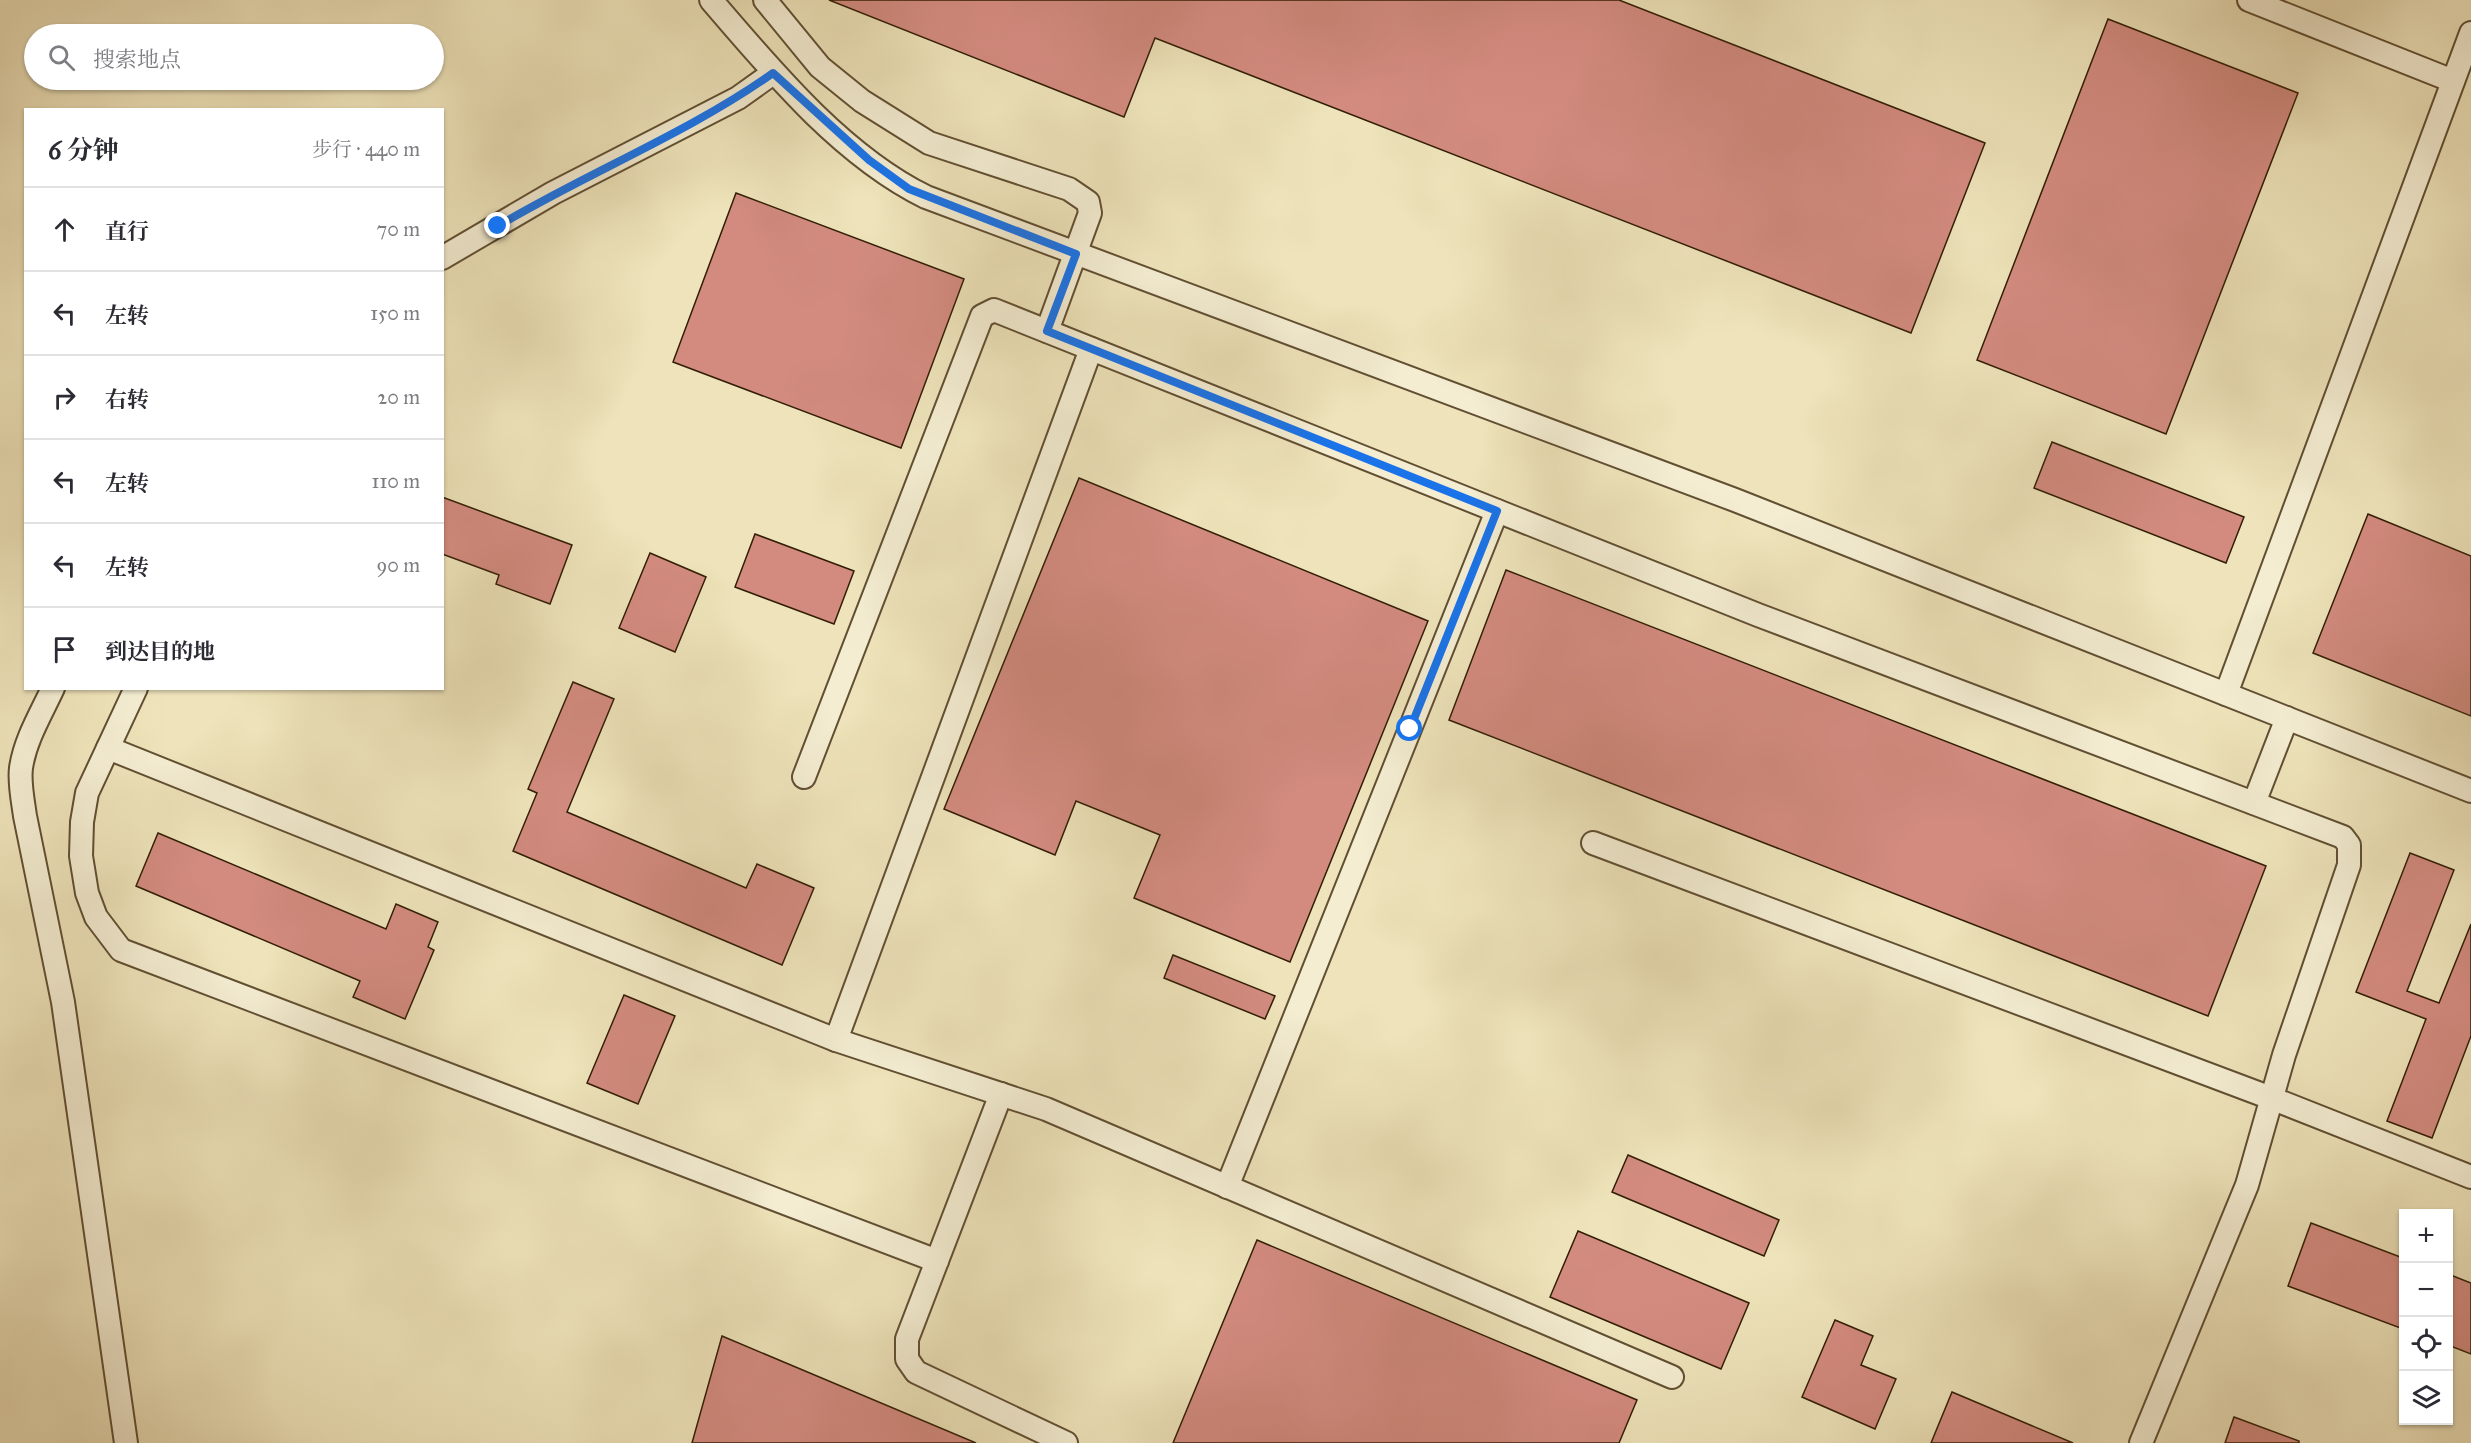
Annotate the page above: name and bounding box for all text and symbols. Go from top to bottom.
search box [24,24,444,90]
icon: search [45,41,78,74]
text: 搜索地点 [93,46,181,73]
text: 6 分钟 [48,134,119,166]
text: 步行 · 440 m [312,137,420,161]
route end [484,212,510,238]
icon: ahead [48,213,81,246]
text: 70 m [377,217,420,241]
text: 直行 [105,218,149,245]
icon: left [48,297,81,330]
text: 150 m [370,301,420,325]
text: 左转 [105,302,149,329]
icon: right [48,381,81,414]
text: 20 m [377,385,420,409]
text: 右转 [105,386,149,413]
icon: left [48,465,81,498]
text: 110 m [372,469,420,493]
text: 左转 [105,470,149,497]
icon: left [48,549,81,582]
text: 90 m [377,553,420,577]
text: 左转 [105,554,149,581]
icon: arrive [48,633,81,666]
text: 到达目的地 [105,638,215,665]
route start [1396,715,1422,741]
map controls [2399,1209,2453,1425]
button: + [2399,1209,2453,1263]
button: − [2399,1263,2453,1317]
button: locate [2399,1317,2453,1371]
button: layers [2399,1371,2453,1425]

